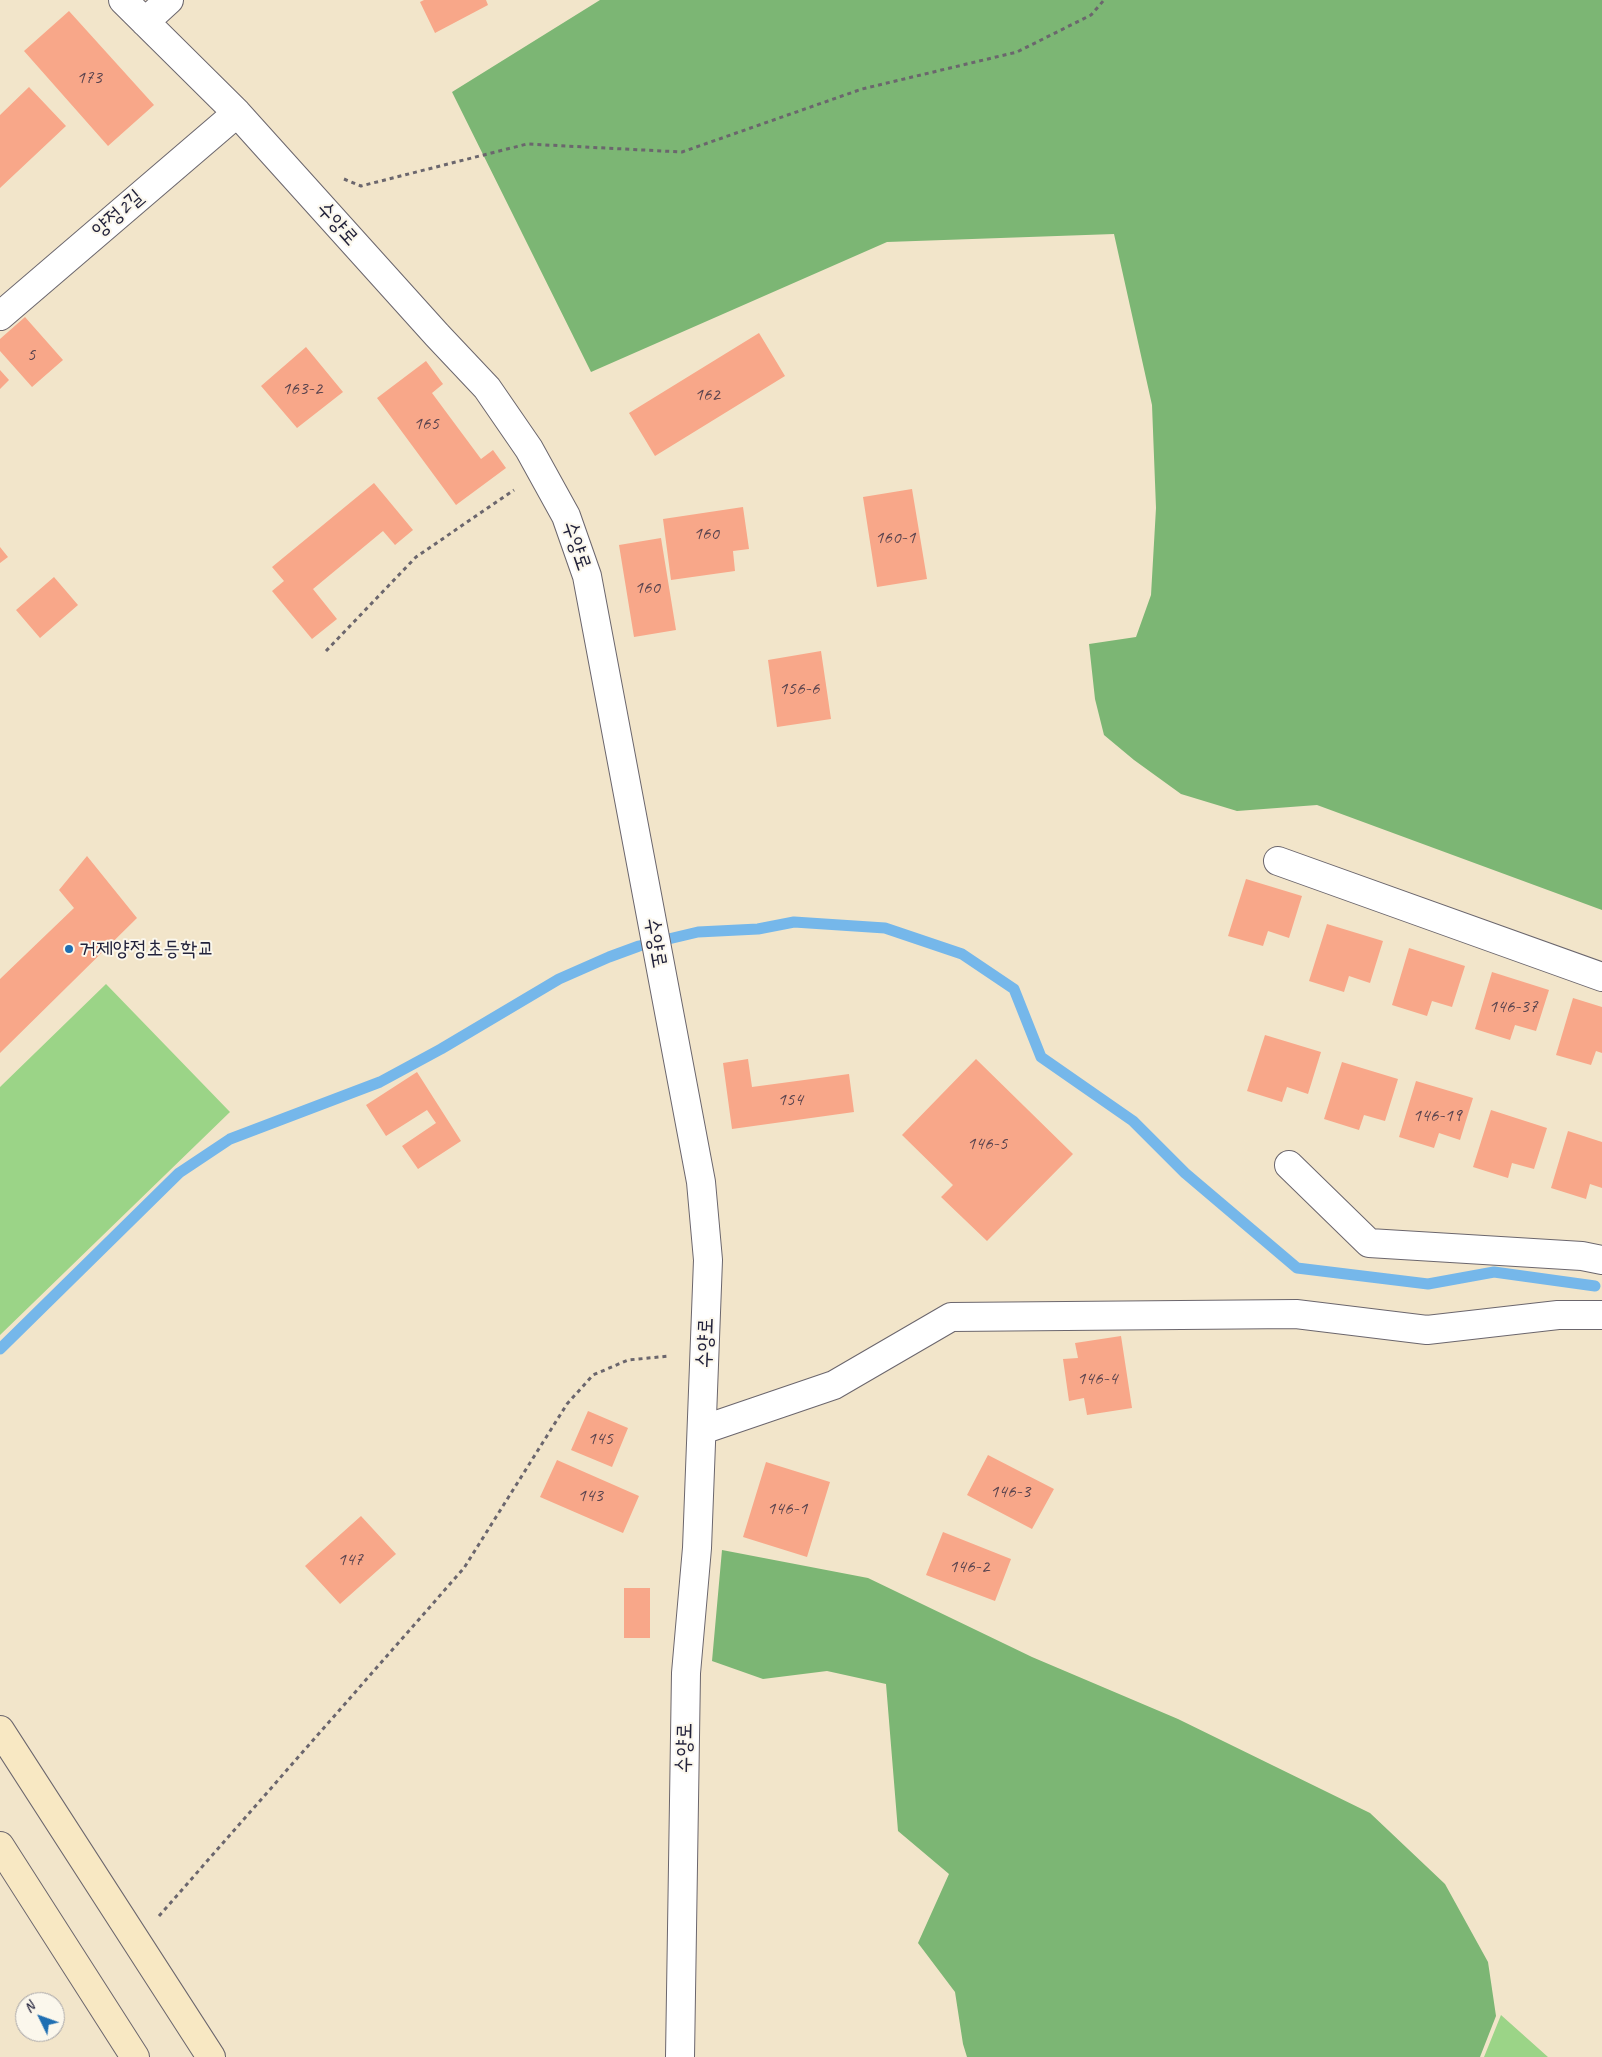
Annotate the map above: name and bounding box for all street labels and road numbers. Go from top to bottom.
street label: 양정2길 [87,185,149,243]
street label: 수양로 [311,197,363,251]
street label: 수양로 [556,518,596,574]
street label: 수양로 [638,916,672,970]
street label: 수양로 [693,1317,719,1369]
street label: 수양로 [672,1722,698,1774]

